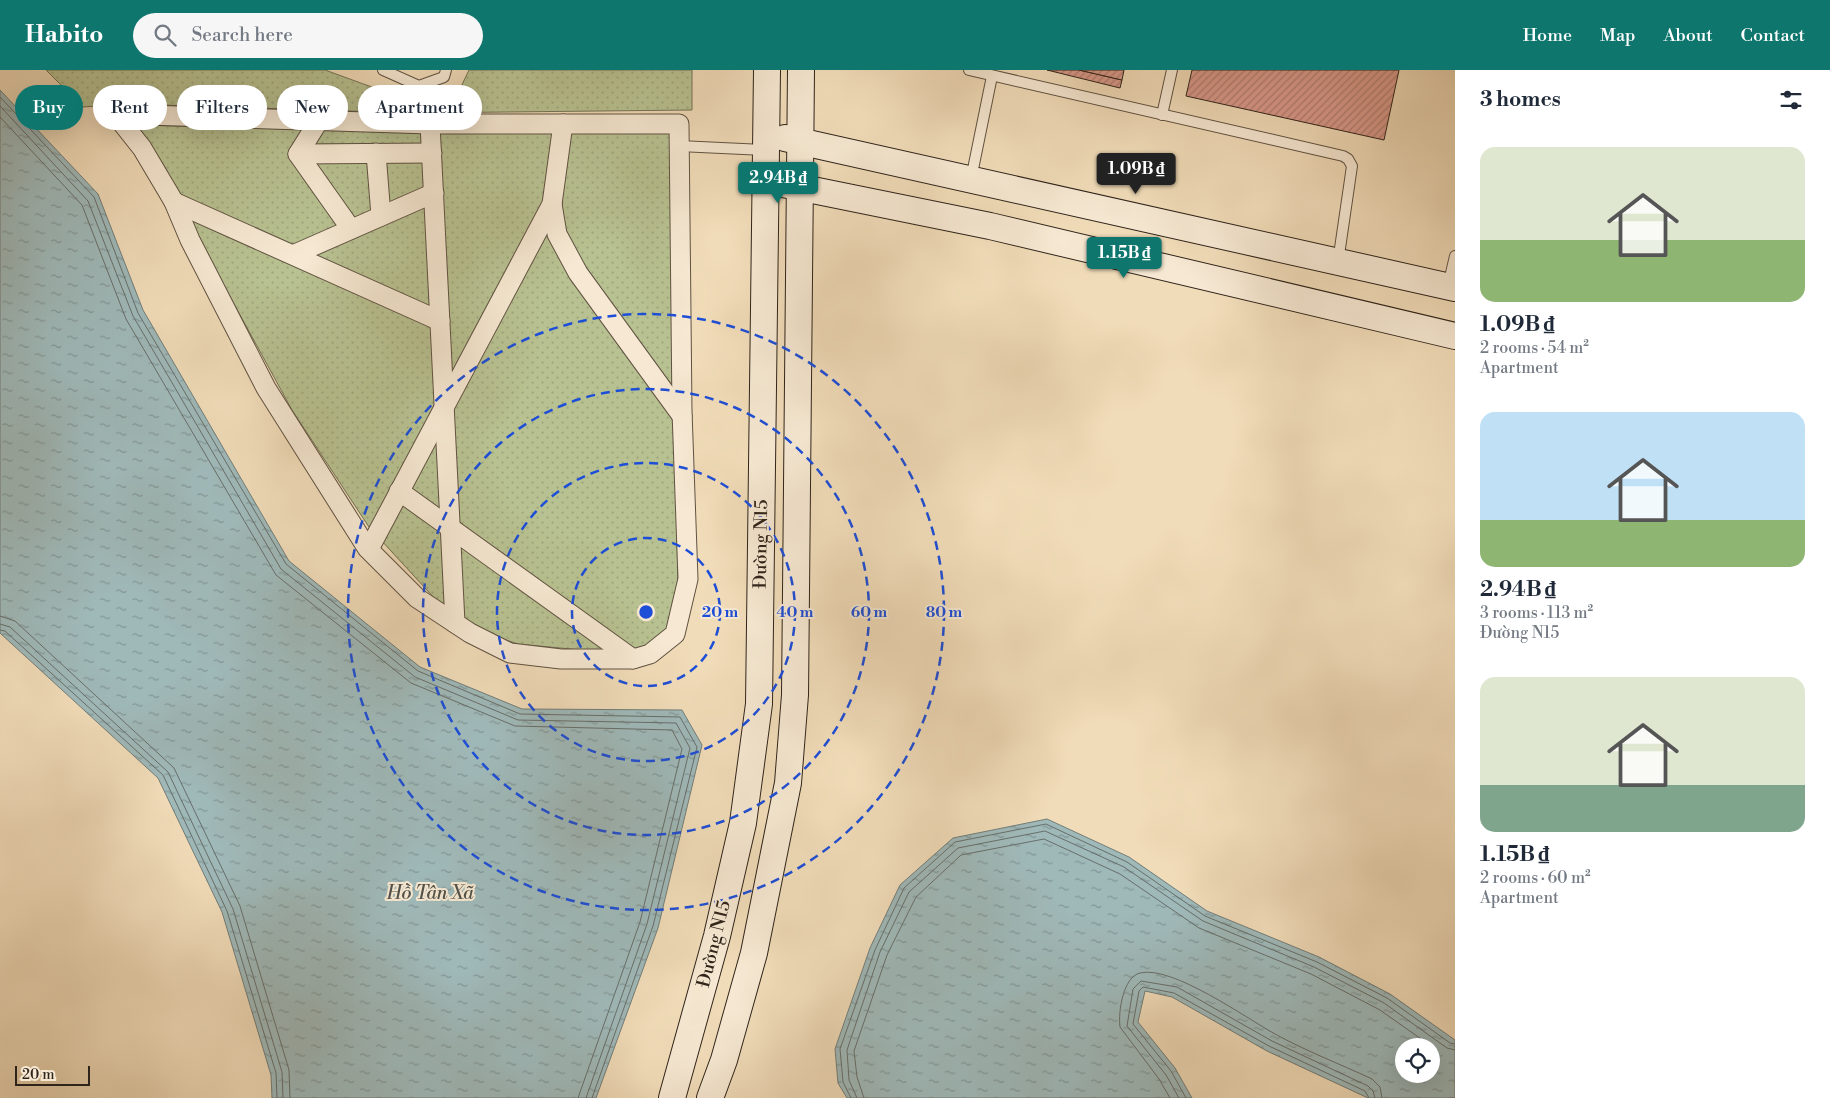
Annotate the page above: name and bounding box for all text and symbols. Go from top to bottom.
search box [133,13,483,58]
text: Habito [25,20,103,50]
icon: search [151,21,179,49]
text: Search here [191,23,293,47]
text: Home [1523,24,1572,47]
text: Map [1600,24,1636,47]
text: About [1664,24,1713,47]
text: Contact [1741,24,1805,47]
chip: Buy [15,85,83,130]
chip: Rent [93,85,167,130]
chip: Filters [177,85,267,130]
chip: New [277,85,348,130]
chip: Apartment [358,85,482,130]
icon: filters [1777,86,1805,114]
text: 3 homes [1480,87,1561,113]
pin: 1.09B ₫ [1090,152,1182,195]
text: 1.09B ₫ [1108,159,1164,179]
pin: 2.94B ₫ [732,162,824,204]
text: 2.94B ₫ [749,168,807,188]
icon: home [1598,180,1688,270]
pin: 1.15B ₫ [1078,236,1170,279]
text: 1.15B ₫ [1098,243,1150,263]
text: 1.09B ₫ [1480,312,1554,338]
text: 2 rooms · 54 m² [1480,338,1589,358]
text: Apartment [1480,358,1559,378]
icon: home [1598,445,1688,535]
street label: Đường N15 [749,499,773,589]
text: 2.94B ₫ [1480,577,1556,603]
centre of rings [637,603,655,621]
text: 20 m [702,603,739,622]
text: 40 m [776,603,814,622]
text: 60 m [851,603,888,622]
text: 80 m [926,603,963,622]
text: 3 rooms · 113 m² [1480,603,1593,623]
text: Đường N15 [1480,623,1559,643]
icon: home [1598,710,1688,800]
text: 1.15B ₫ [1480,842,1549,868]
text: 2 rooms · 60 m² [1480,868,1591,888]
water label: Hồ Tân Xã [385,881,474,905]
text: Apartment [1480,888,1559,908]
street label: Đường N15 [692,898,736,990]
map controls [1395,1038,1440,1083]
button: locate [1395,1038,1440,1083]
scale bar [15,1063,90,1086]
text: 20 m [22,1066,54,1084]

